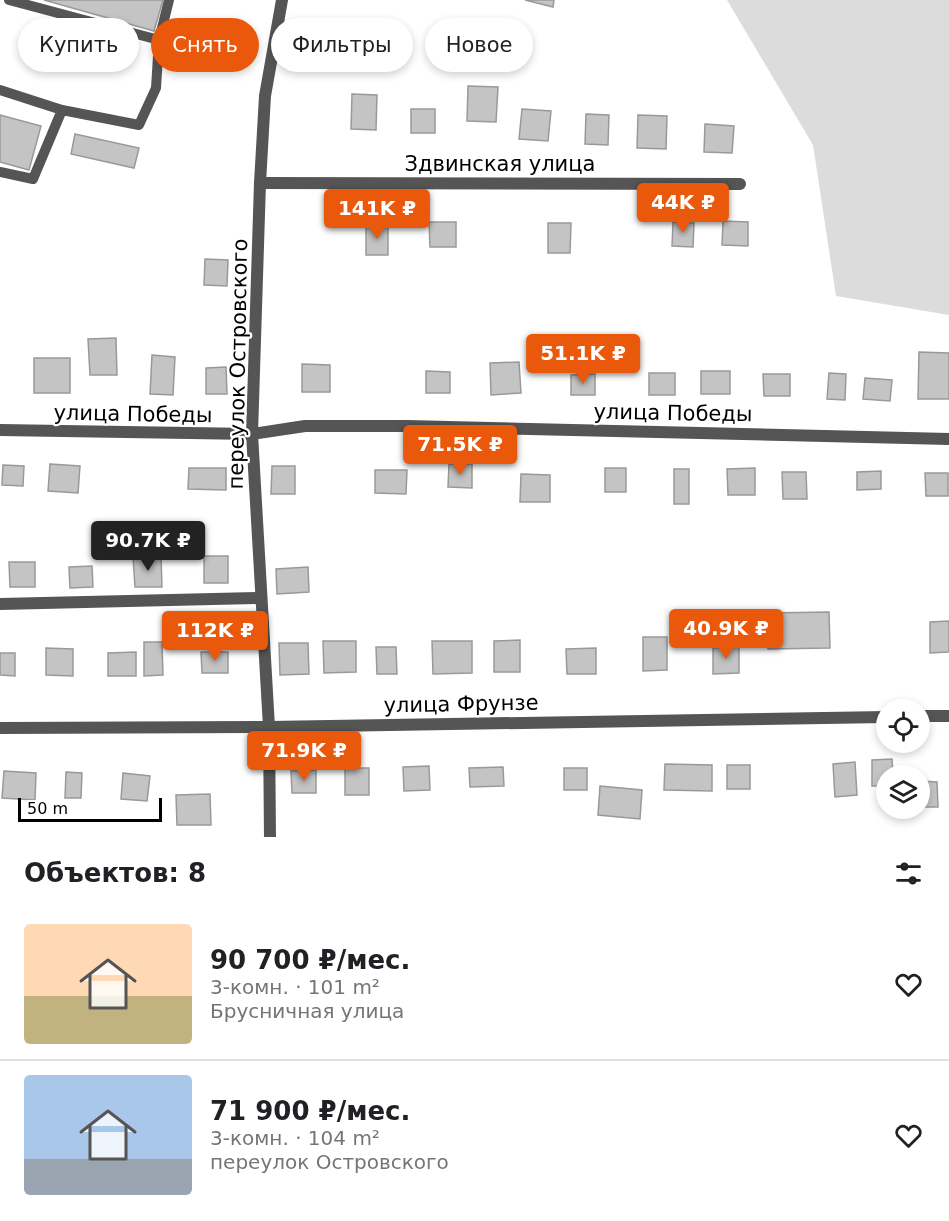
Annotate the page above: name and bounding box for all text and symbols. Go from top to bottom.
chip: Купить [18,18,139,72]
chip: Снять [151,18,259,72]
chip: Фильтры [271,18,413,72]
chip: Новое [425,18,533,72]
street label: Здвинская улица [405,152,595,176]
pin: 44K ₽ [641,183,725,234]
pin: 141K ₽ [328,189,426,240]
text: 44K ₽ [651,190,715,214]
text: 141K ₽ [338,196,416,220]
street label: переулок Островского [224,238,252,490]
pin: 51.1K ₽ [528,334,638,385]
text: 51.1K ₽ [540,341,626,365]
street label: улица Победы [593,400,753,426]
street label: улица Победы [53,401,213,427]
pin: 71.5K ₽ [405,425,515,476]
text: 71.5K ₽ [417,432,503,456]
pin: 90.7K ₽ [93,521,203,572]
text: 90.7K ₽ [105,528,191,552]
pin: 40.9K ₽ [671,609,781,660]
pin: 112K ₽ [166,611,264,662]
text: 40.9K ₽ [683,616,769,640]
text: 112K ₽ [176,618,254,642]
street label: улица Фрунзе [383,691,539,717]
map controls [876,699,930,819]
button: locate [876,699,930,753]
pin: 71.9K ₽ [249,731,359,782]
text: 71.9K ₽ [261,738,347,762]
button: layers [876,765,930,819]
scale bar [18,795,162,822]
text: 50 m [27,799,68,818]
icon: filters [892,857,925,890]
text: Объектов: 8 [24,858,206,888]
text: 90 700 ₽/мес. [210,945,410,975]
icon: home [72,948,144,1020]
icon: heart [892,968,925,1001]
text: 3-комн. · 101 m² [210,975,380,999]
text: Брусничная улица [210,999,404,1023]
text: 71 900 ₽/мес. [210,1096,410,1126]
icon: home [72,1099,144,1171]
icon: heart [892,1119,925,1152]
text: 3-комн. · 104 m² [210,1126,380,1150]
text: переулок Островского [210,1150,449,1174]

